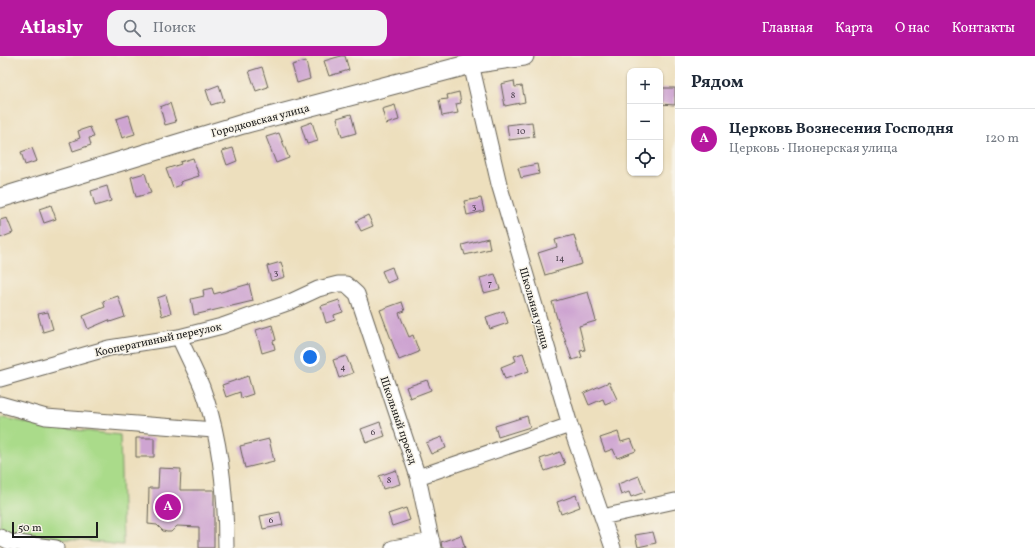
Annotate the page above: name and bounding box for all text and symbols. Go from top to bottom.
search box [107,10,387,46]
text: Atlasly [20,15,83,41]
icon: search [121,17,143,39]
text: Поиск [153,18,196,39]
text: Главная [762,19,813,38]
text: Карта [835,19,873,38]
text: О нас [895,19,930,38]
text: Контакты [952,19,1015,38]
map controls [627,68,663,176]
button: + [627,68,663,104]
text: Рядом [691,71,744,94]
house number: 8 [511,89,516,102]
street label: Городковская улица [210,101,312,142]
button: − [627,104,663,140]
text: Церковь Вознесения Господня [729,119,953,140]
house number: 10 [517,125,526,138]
text: A [699,130,709,148]
text: 120 m [985,130,1019,148]
button: locate [627,140,663,176]
text: Церковь · Пионерская улица [729,140,898,158]
house number: 3 [472,200,477,213]
house number: 14 [556,252,564,265]
house number: 3 [274,266,279,279]
street label: Школьная улица [515,266,553,352]
house number: 7 [488,277,492,290]
street label: Кооперативный переулок [94,320,223,361]
your location [300,347,320,367]
house number: 4 [340,361,346,374]
street label: Школьный проезд [375,374,420,467]
house number: 6 [371,426,376,439]
house number: 8 [387,474,392,487]
pin: A [155,492,181,522]
house number: 6 [269,514,274,527]
scale bar [12,520,98,539]
text: 50 m [18,521,42,536]

